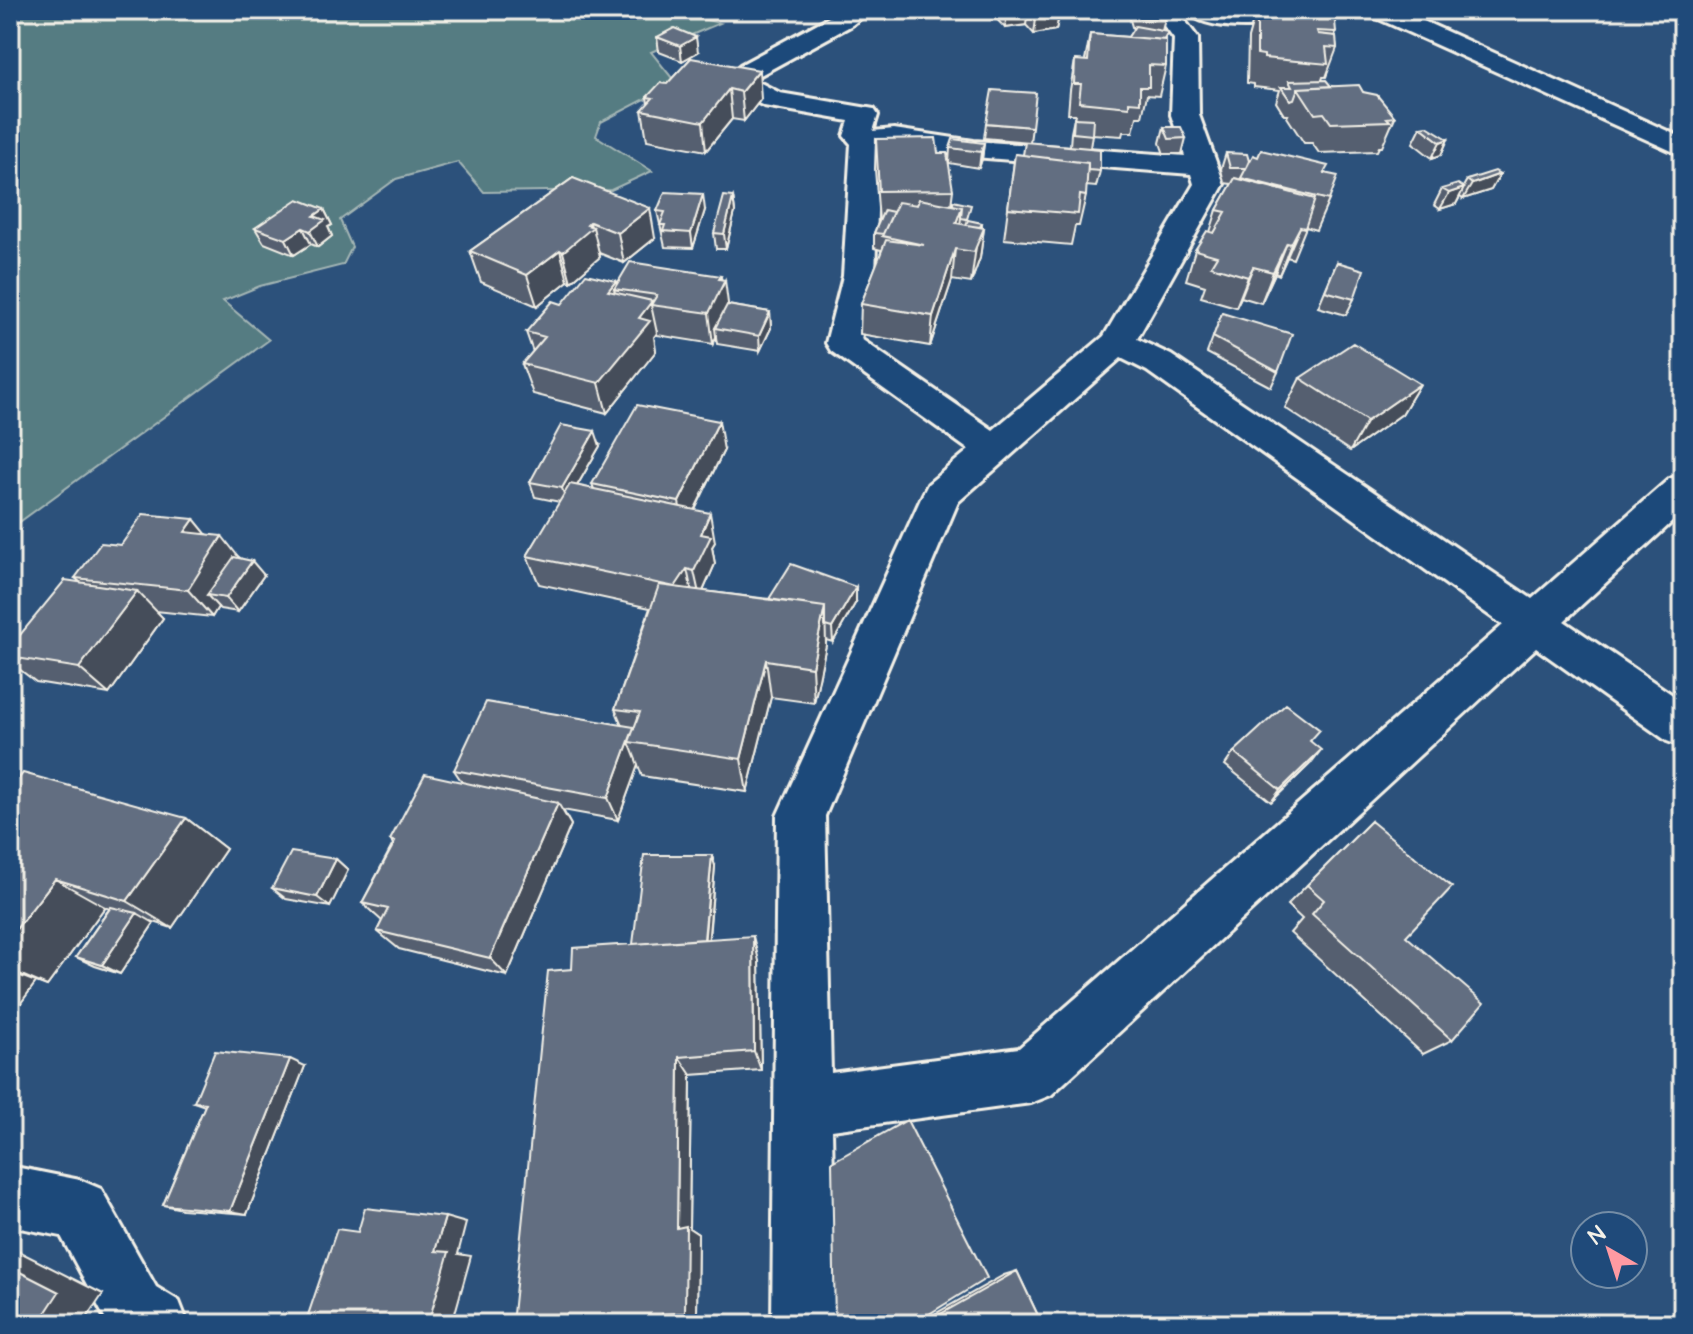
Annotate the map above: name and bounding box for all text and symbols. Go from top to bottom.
north arrow [1569,1210,1649,1290]
text: N [1582,1219,1613,1252]

